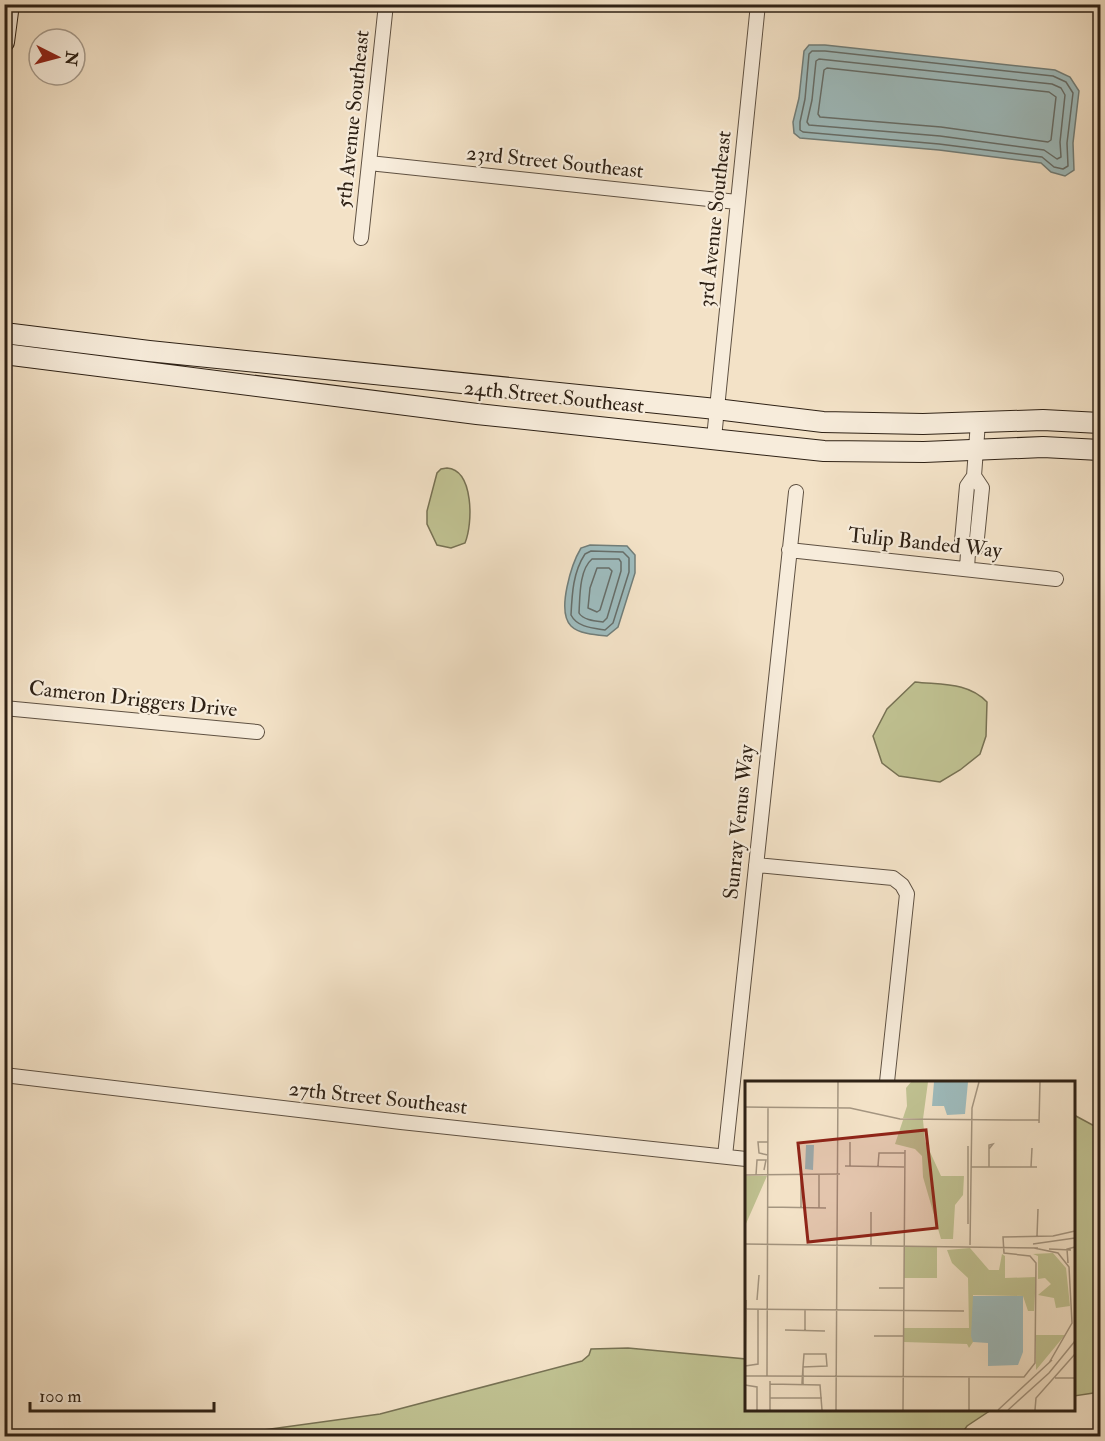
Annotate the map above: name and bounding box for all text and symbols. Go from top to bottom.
north arrow [27,27,87,87]
street label: 5th Avenue Southeast [330,29,376,209]
text: N [60,49,82,67]
street label: 3rd Avenue Southeast [692,129,738,309]
street label: 23rd Street Southeast [465,139,645,185]
street label: 24th Street Southeast [463,374,646,420]
street label: Tulip Banded Way [847,522,1004,565]
street label: Cameron Driggers Drive [27,675,239,723]
street label: Sunray Venus Way [717,743,761,901]
street label: 27th Street Southeast [287,1075,469,1121]
inset map [745,1081,1075,1411]
scale bar [30,1375,214,1413]
text: 100 m [39,1385,82,1408]

